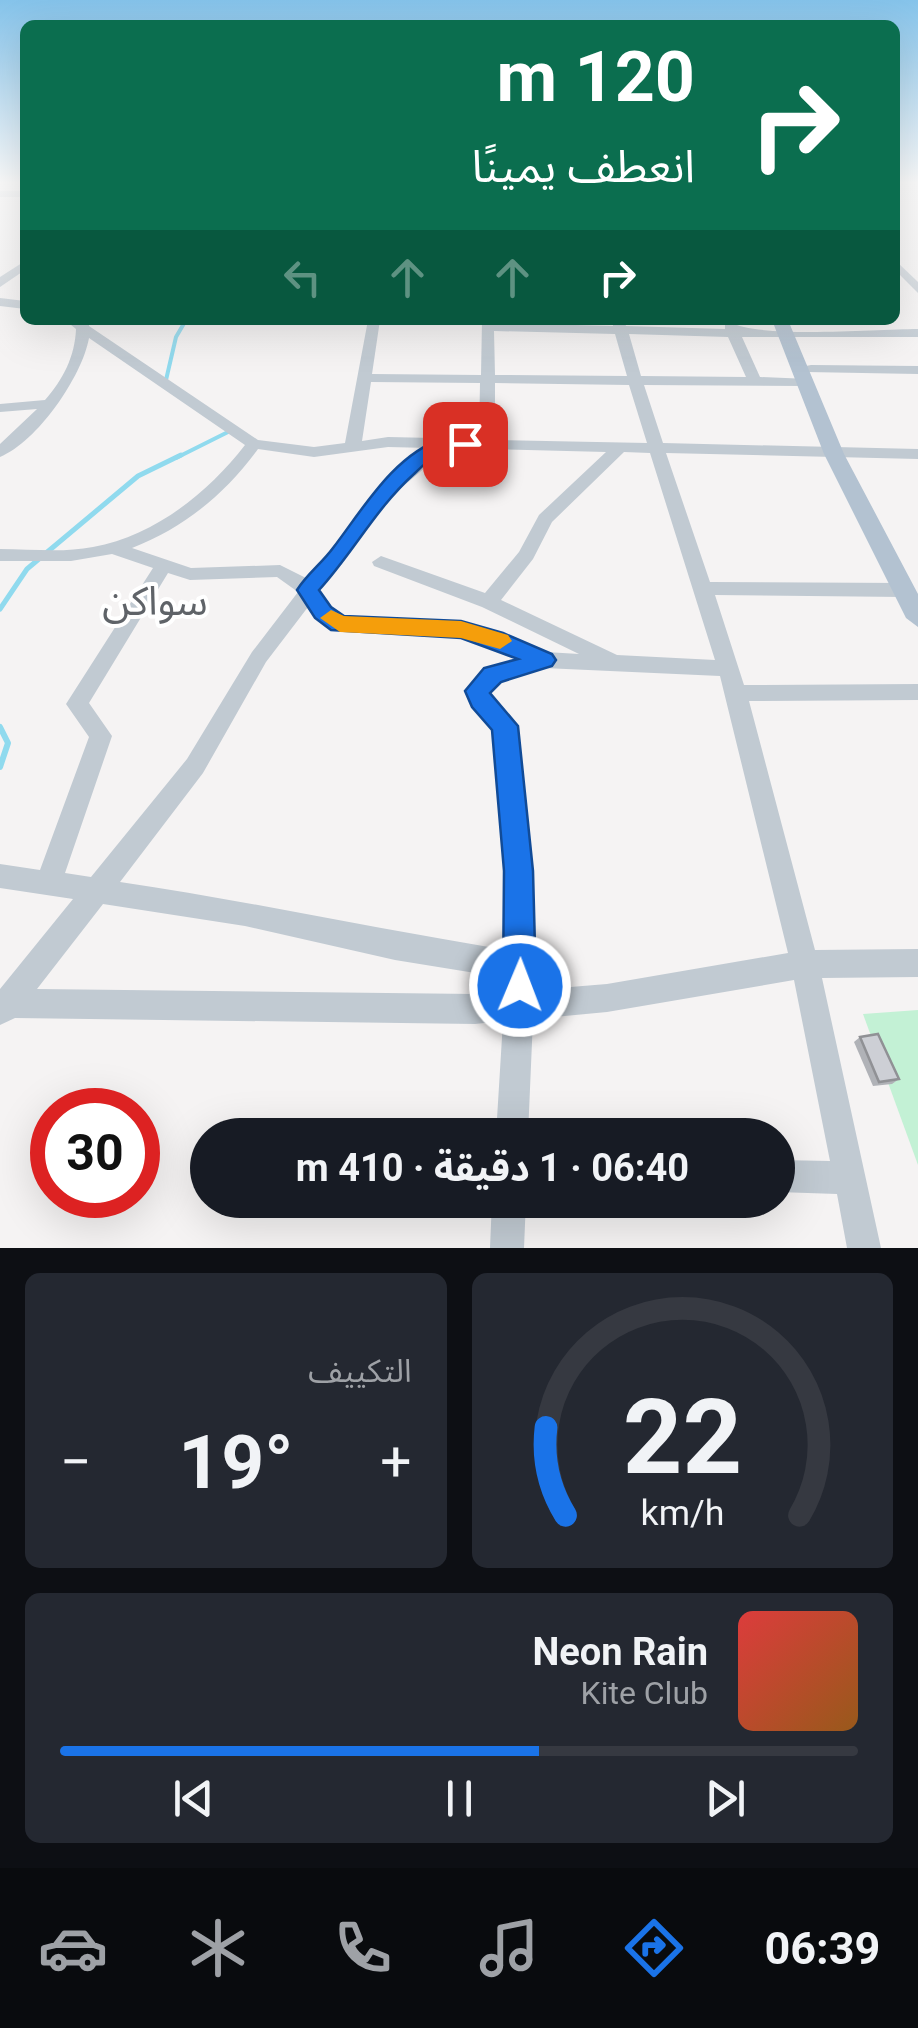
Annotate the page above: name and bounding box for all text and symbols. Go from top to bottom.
text: 120 m [496,36,695,118]
icon: right [730,60,860,190]
text: انعطف يمينًا [471,140,695,193]
icon: left [275,250,330,305]
icon: ahead [380,250,435,305]
icon: ahead [485,250,540,305]
icon: right [590,250,645,305]
pin [423,402,508,487]
icon: arrive [438,417,493,472]
district label: سواكن [102,578,208,625]
position arrow [468,934,572,1038]
speed limit sign: 30 [30,1088,160,1218]
text: 06:40 · 1 دقيقة · 410 m [296,1146,689,1190]
text: التكييف [308,1352,412,1390]
text: 22 [623,1377,742,1498]
text: 19° [178,1418,294,1506]
text: − [60,1430,91,1494]
text: + [380,1430,412,1494]
text: km/h [640,1492,724,1534]
text: Neon Rain [532,1630,708,1674]
text: Kite Club [581,1674,708,1712]
icon: previous [166,1771,221,1826]
icon: pause [432,1771,487,1826]
icon: next [698,1771,753,1826]
icon: car [38,1913,108,1983]
icon: climate [183,1913,253,1983]
icon: phone [328,1913,398,1983]
icon: music [474,1913,544,1983]
icon: directions [619,1913,689,1983]
text: 06:39 [764,1922,880,1975]

